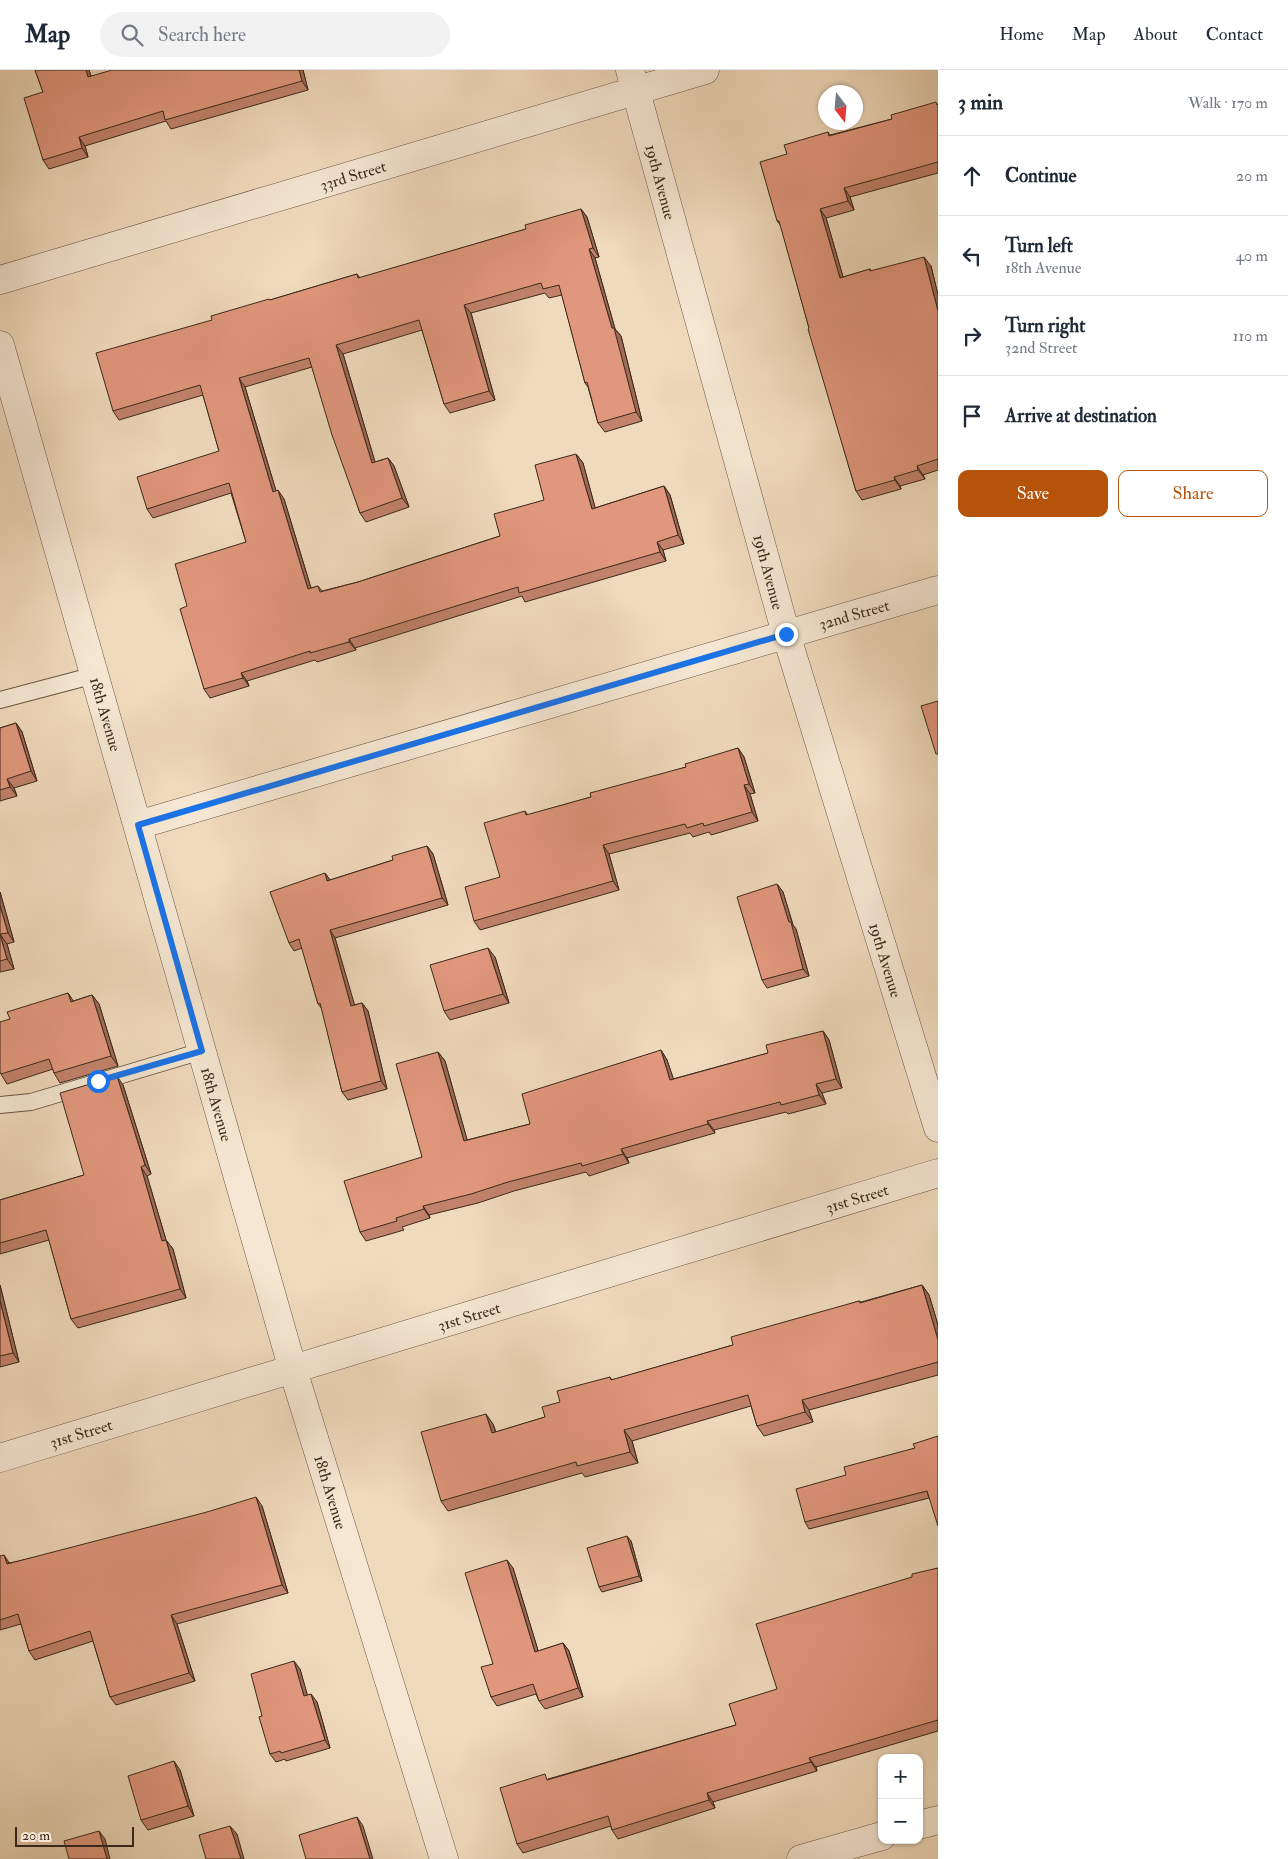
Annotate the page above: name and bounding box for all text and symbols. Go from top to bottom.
search box [100,12,450,57]
text: Map [25,19,70,50]
icon: search [118,21,146,49]
text: Search here [158,23,246,47]
text: Home [999,23,1044,46]
text: Map [1072,23,1106,46]
text: About [1134,23,1178,46]
text: Contact [1206,23,1263,46]
north arrow [818,85,863,130]
text: 3 min [958,89,1003,116]
text: Walk · 170 m [1188,93,1268,113]
street label: 19th Avenue [640,142,680,222]
street label: 33rd Street [318,156,389,195]
icon: ahead [958,162,986,190]
text: Continue [1005,164,1076,188]
text: 20 m [1236,166,1268,186]
text: Turn left [1005,234,1073,258]
icon: left [958,242,986,270]
text: 40 m [1235,246,1268,266]
text: 18th Avenue [1005,258,1081,278]
text: Turn right [1005,314,1085,338]
icon: right [958,322,986,350]
text: 110 m [1233,326,1268,346]
text: 32nd Street [1005,338,1077,358]
icon: arrive [958,402,986,430]
text: Arrive at destination [1005,404,1157,428]
button: Save [958,470,1108,517]
button: Share [1118,470,1268,517]
street label: 19th Avenue [748,532,788,612]
street label: 32nd Street [817,595,892,635]
route end [775,623,798,646]
street label: 18th Avenue [85,675,125,754]
street label: 19th Avenue [864,920,906,1000]
street label: 18th Avenue [196,1065,236,1144]
route start [87,1070,110,1093]
street label: 31st Street [824,1180,891,1218]
street label: 31st Street [436,1298,503,1336]
street label: 31st Street [48,1415,115,1453]
street label: 18th Avenue [309,1453,351,1532]
map controls [878,1754,923,1844]
button: + [878,1754,923,1799]
button: − [878,1799,923,1844]
scale bar [15,1824,134,1847]
text: 20 m [22,1827,50,1844]

